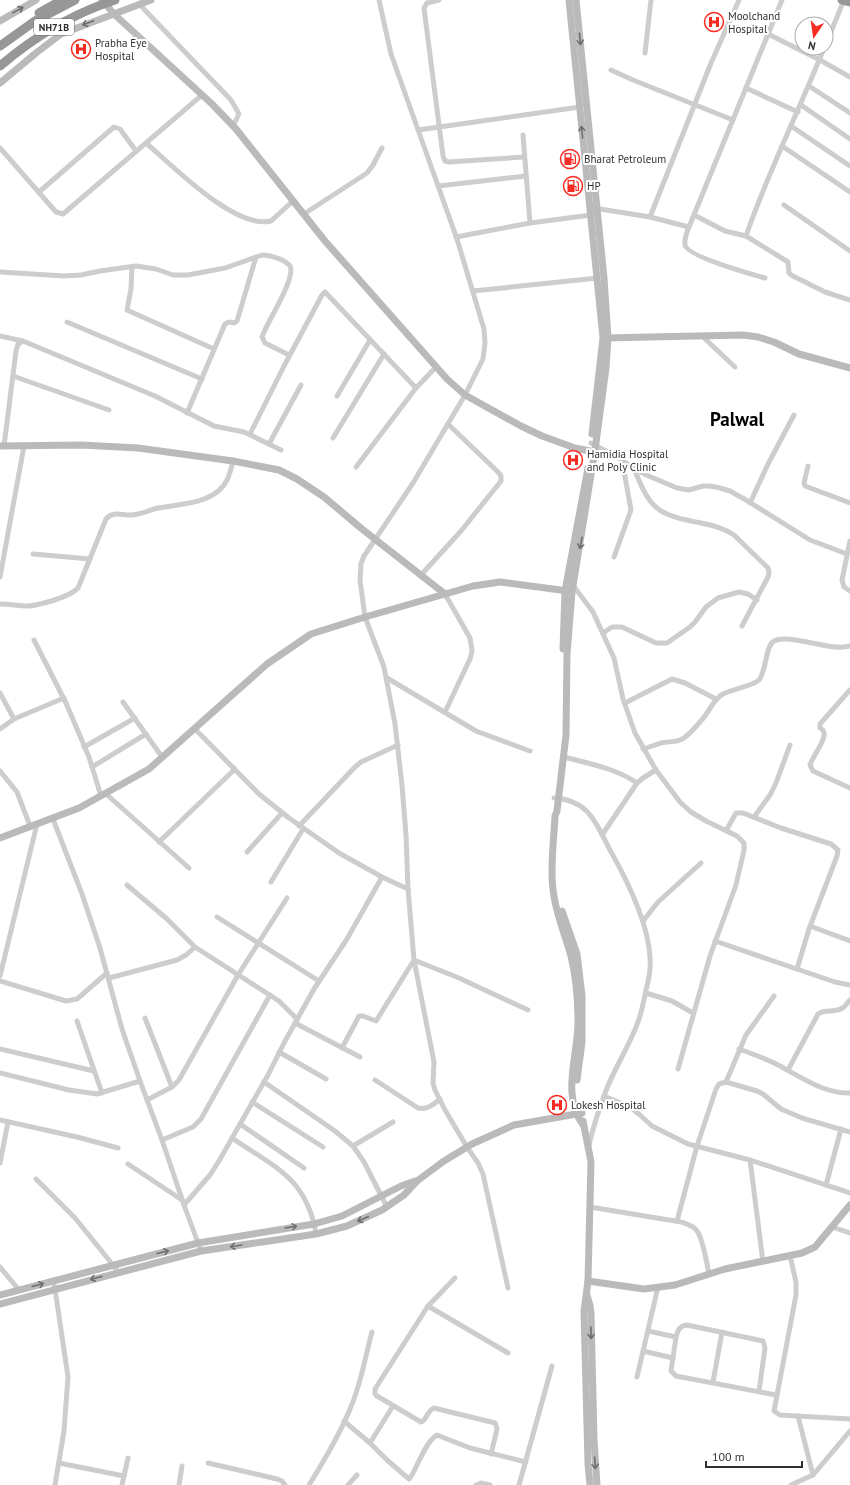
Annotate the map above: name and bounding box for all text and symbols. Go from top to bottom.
one-way arrow [12,6,24,13]
place label: Moolchand Hospital [728,9,780,36]
hospital icon: Moolchand Hospital [703,11,725,33]
north arrow [794,16,834,56]
road number: NH71B [34,19,74,35]
one-way arrow [83,20,95,28]
one-way arrow [576,32,583,45]
place label: Prabha Eye Hospital [95,36,147,63]
hospital icon: Prabha Eye Hospital [70,38,92,60]
text: N [807,38,817,53]
one-way arrow [579,126,586,139]
fuel station icon: Bharat Petroleum [559,148,581,170]
place label: Bharat Petroleum [584,152,666,166]
fuel station icon: HP [562,175,584,197]
place label: HP [587,179,601,193]
district label: Palwal [710,407,764,431]
place label: Hamidia Hospital and Poly Clinic [587,447,669,474]
hospital icon: Hamidia Hospital and Poly Clinic [562,449,584,471]
one-way arrow [576,536,584,549]
hospital icon: Lokesh Hospital [546,1094,568,1116]
place label: Lokesh Hospital [571,1098,646,1112]
one-way arrow [357,1216,369,1223]
one-way arrow [284,1223,297,1231]
one-way arrow [230,1242,243,1250]
one-way arrow [156,1247,169,1255]
one-way arrow [90,1275,103,1282]
one-way arrow [31,1281,44,1289]
one-way arrow [587,1326,595,1339]
scale bar [706,1443,802,1469]
text: 100 m [712,1449,745,1464]
one-way arrow [591,1456,599,1469]

